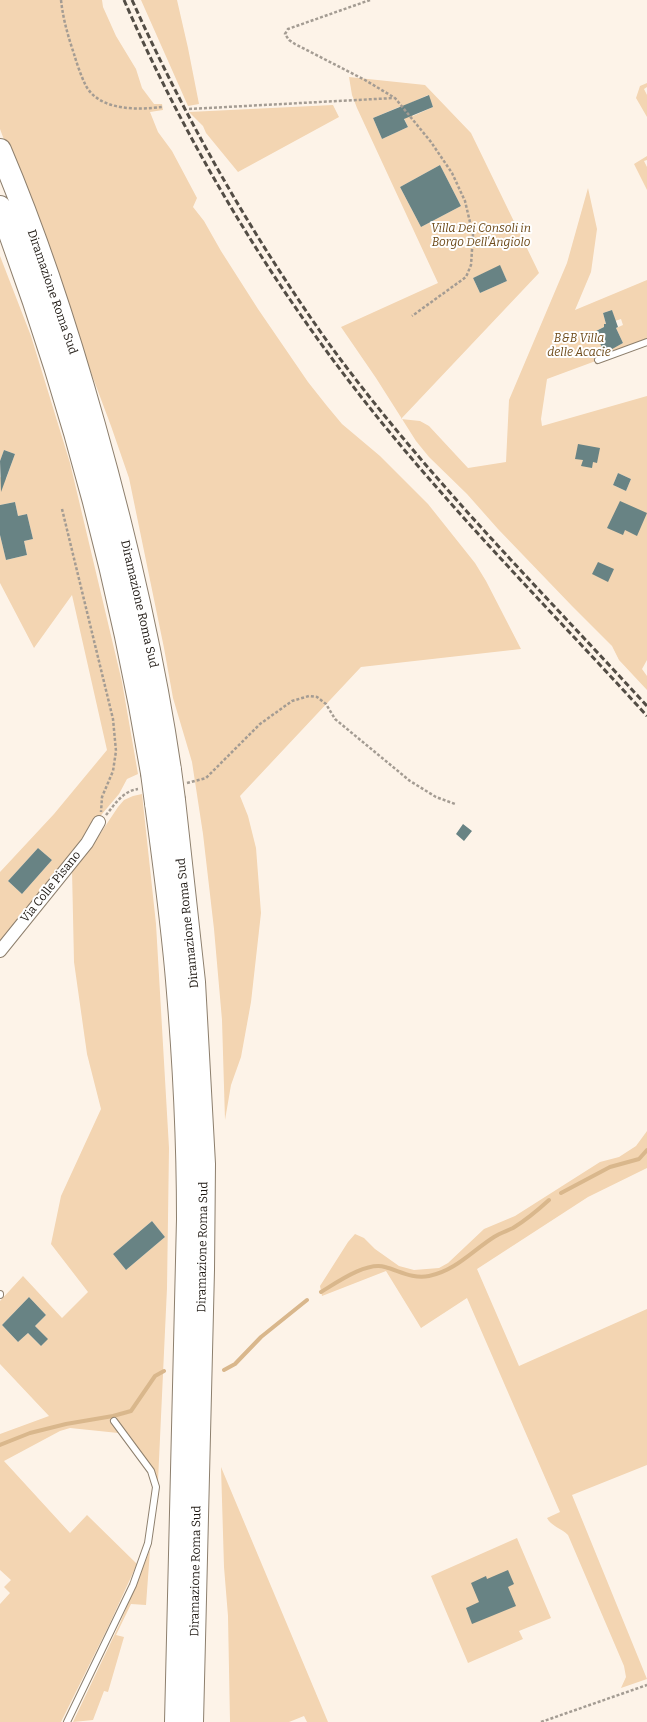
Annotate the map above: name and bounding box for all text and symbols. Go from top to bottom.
park label: Villa Dei Consoli in Borgo Dell'Angiolo [431,222,531,250]
street label: Diramazione Roma Sud [24,228,80,356]
park label: B&B Villa delle Acacie [547,332,611,360]
street label: Diramazione Roma Sud [117,539,161,669]
street label: Via Colle Pisano [18,848,84,926]
street label: Diramazione Roma Sud [174,857,202,989]
street label: Diramazione Roma Sud [195,1181,211,1313]
street label: Diramazione Roma Sud [188,1505,204,1637]

